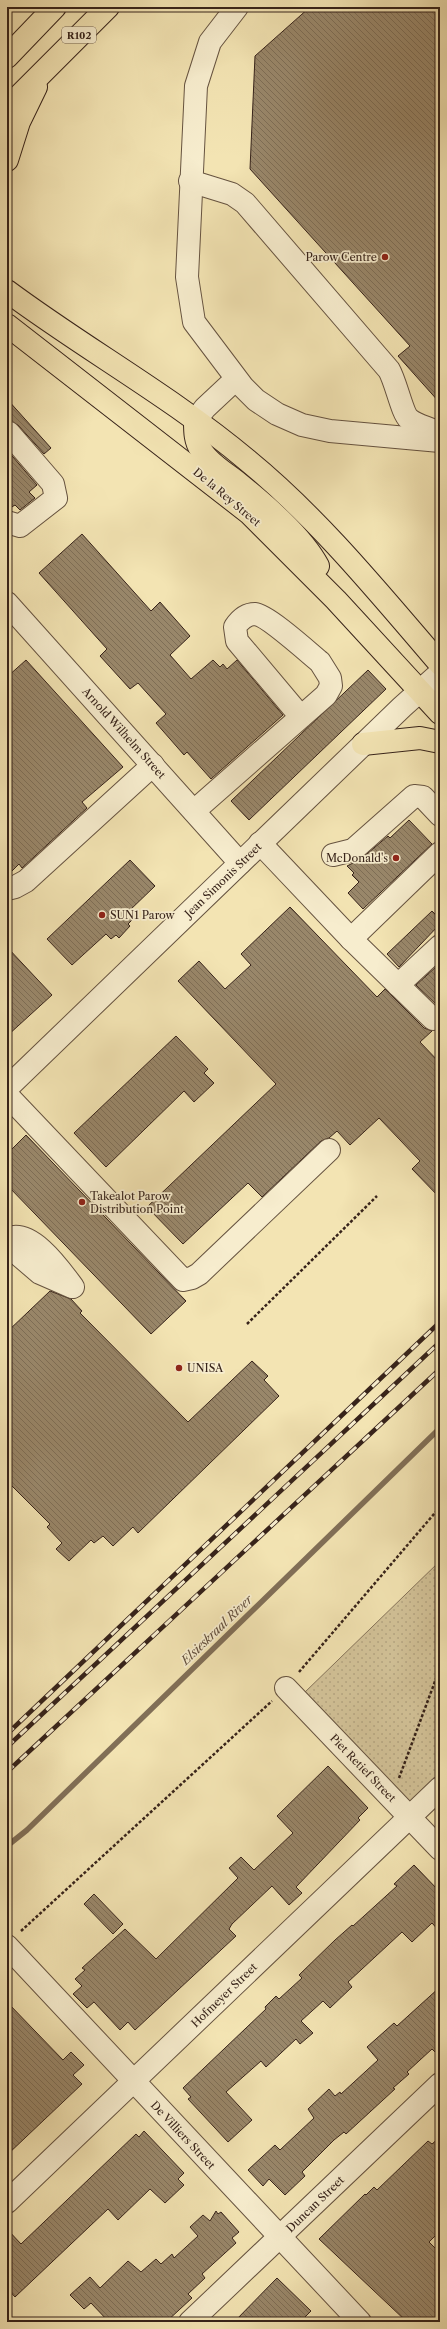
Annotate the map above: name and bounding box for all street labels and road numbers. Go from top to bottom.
road number: R102 [62,27,96,43]
street label: De la Rey Street [190,465,264,529]
street label: Arnold Wilhelm Street [79,684,169,782]
street label: Jean Simonis Street [180,840,264,922]
street label: Piet Retief Street [327,1731,399,1805]
street label: Hofmeyer Street [188,1960,260,2030]
street label: De Villiers Street [148,2098,218,2172]
street label: Duncan Street [283,2173,347,2235]

